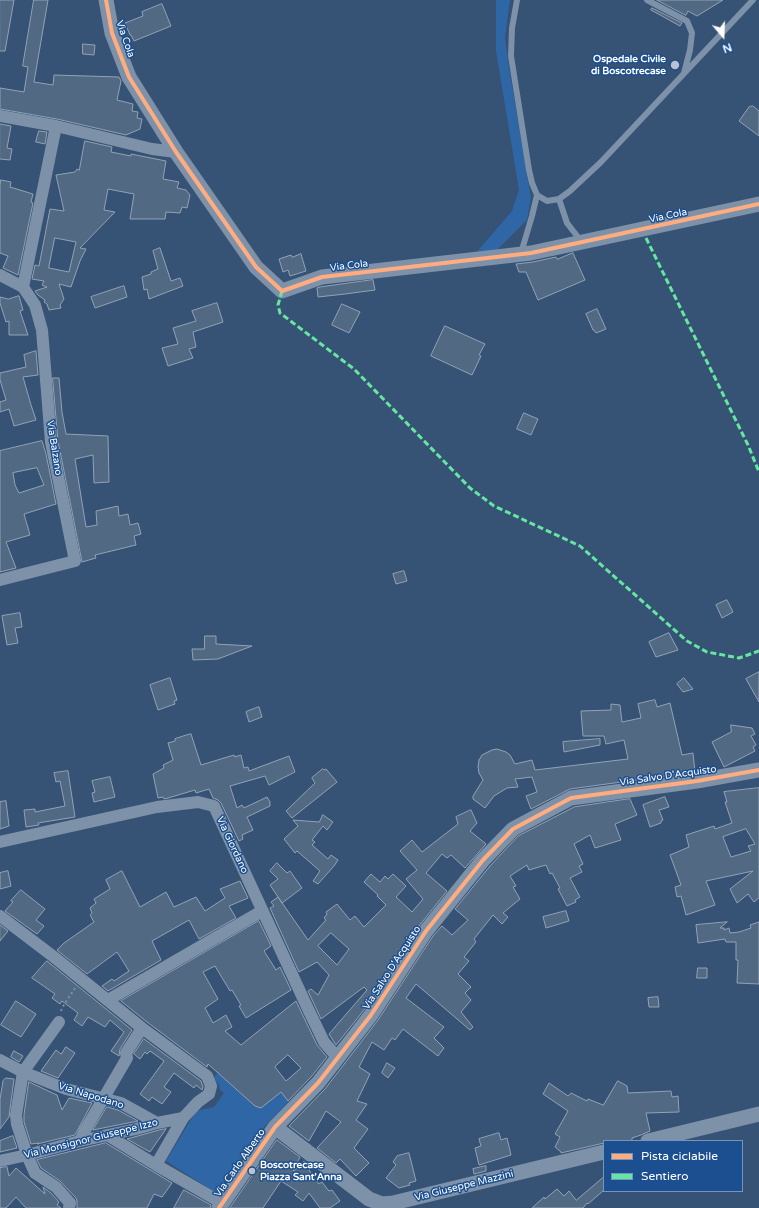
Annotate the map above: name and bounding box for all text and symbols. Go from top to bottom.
north arrow [703,16,743,56]
street label: Via Cola [113,19,137,59]
text: N [721,40,733,55]
place label: Ospedale Civile di Boscotrecase [591,53,666,76]
marker: Ospedale Civile di Boscotrecase [669,59,681,71]
street label: Via Cola [648,206,688,226]
street label: Via Cola [329,258,369,274]
street label: Via Balzano [44,420,64,476]
street label: Via Salvo D'Acquisto [619,763,717,789]
street label: Via Giordano [214,815,250,875]
street label: Via Salvo D'Acquisto [360,924,424,1012]
street label: Via Napodano [57,1080,125,1112]
street label: Via Monsignor Giuseppe Izzo [23,1117,159,1161]
street label: Via Carlo Alberto [212,1127,268,1199]
legend [603,1140,743,1192]
text: Pista ciclabile [641,1149,718,1163]
place label: Boscotrecase Piazza Sant'Anna [260,1159,342,1182]
marker: Boscotrecase Piazza Sant'Anna [247,1166,257,1176]
street label: Via Giuseppe Mazzini [413,1168,515,1204]
text: Sentiero [641,1169,688,1183]

